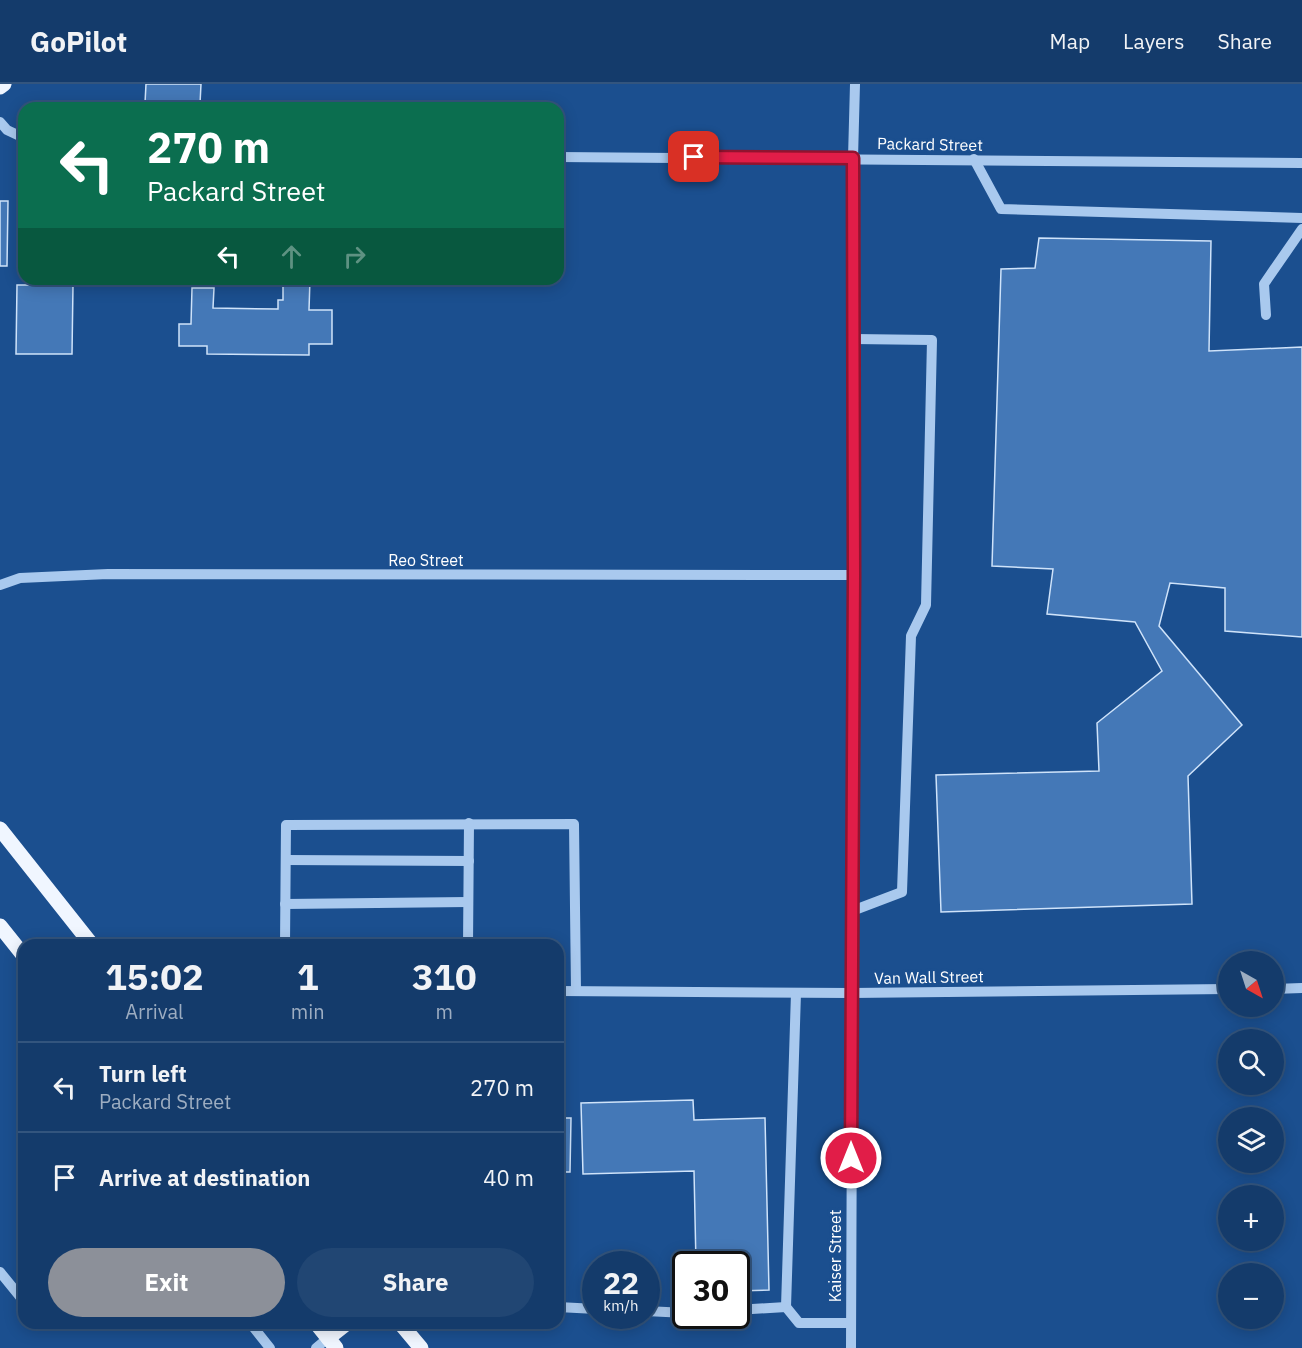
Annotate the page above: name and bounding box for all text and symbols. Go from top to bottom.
text: GoPilot [30,23,127,60]
text: Map [1050,27,1090,55]
text: Layers [1123,27,1185,55]
text: Share [1218,27,1272,55]
text: 270 m [147,120,270,175]
icon: left [48,126,126,204]
pin [668,131,719,182]
street label: Packard Street [877,133,983,155]
icon: arrive [677,140,710,173]
text: Packard Street [147,173,325,208]
icon: left [212,240,245,273]
icon: ahead [275,240,308,273]
icon: right [338,240,371,273]
street label: Reo Street [388,550,464,570]
north arrow [1218,951,1284,1017]
map controls [1218,951,1284,1329]
text: 15:02 [105,953,204,1000]
text: 1 [297,953,319,1000]
text: 310 [412,953,477,1000]
street label: Van Wall Street [874,966,984,988]
text: Arrival [125,998,184,1025]
text: min [291,998,325,1025]
text: m [436,998,453,1025]
button: search [1218,1029,1284,1095]
text: Turn left [99,1059,187,1088]
icon: left [48,1071,81,1104]
text: 270 m [470,1073,534,1102]
text: Packard Street [99,1088,231,1115]
button: layers [1218,1107,1284,1173]
position arrow [819,1126,883,1190]
icon: arrive [48,1161,81,1194]
text: Arrive at destination [99,1163,310,1192]
text: 40 m [483,1163,534,1192]
button: + [1218,1185,1284,1251]
street label: Kaiser Street [825,1210,845,1302]
button: Exit [48,1248,285,1317]
button: Share [297,1248,534,1317]
speed limit sign: 30 [672,1251,750,1329]
text: 22 [603,1263,639,1302]
button: − [1218,1263,1284,1329]
text: km/h [603,1296,639,1315]

